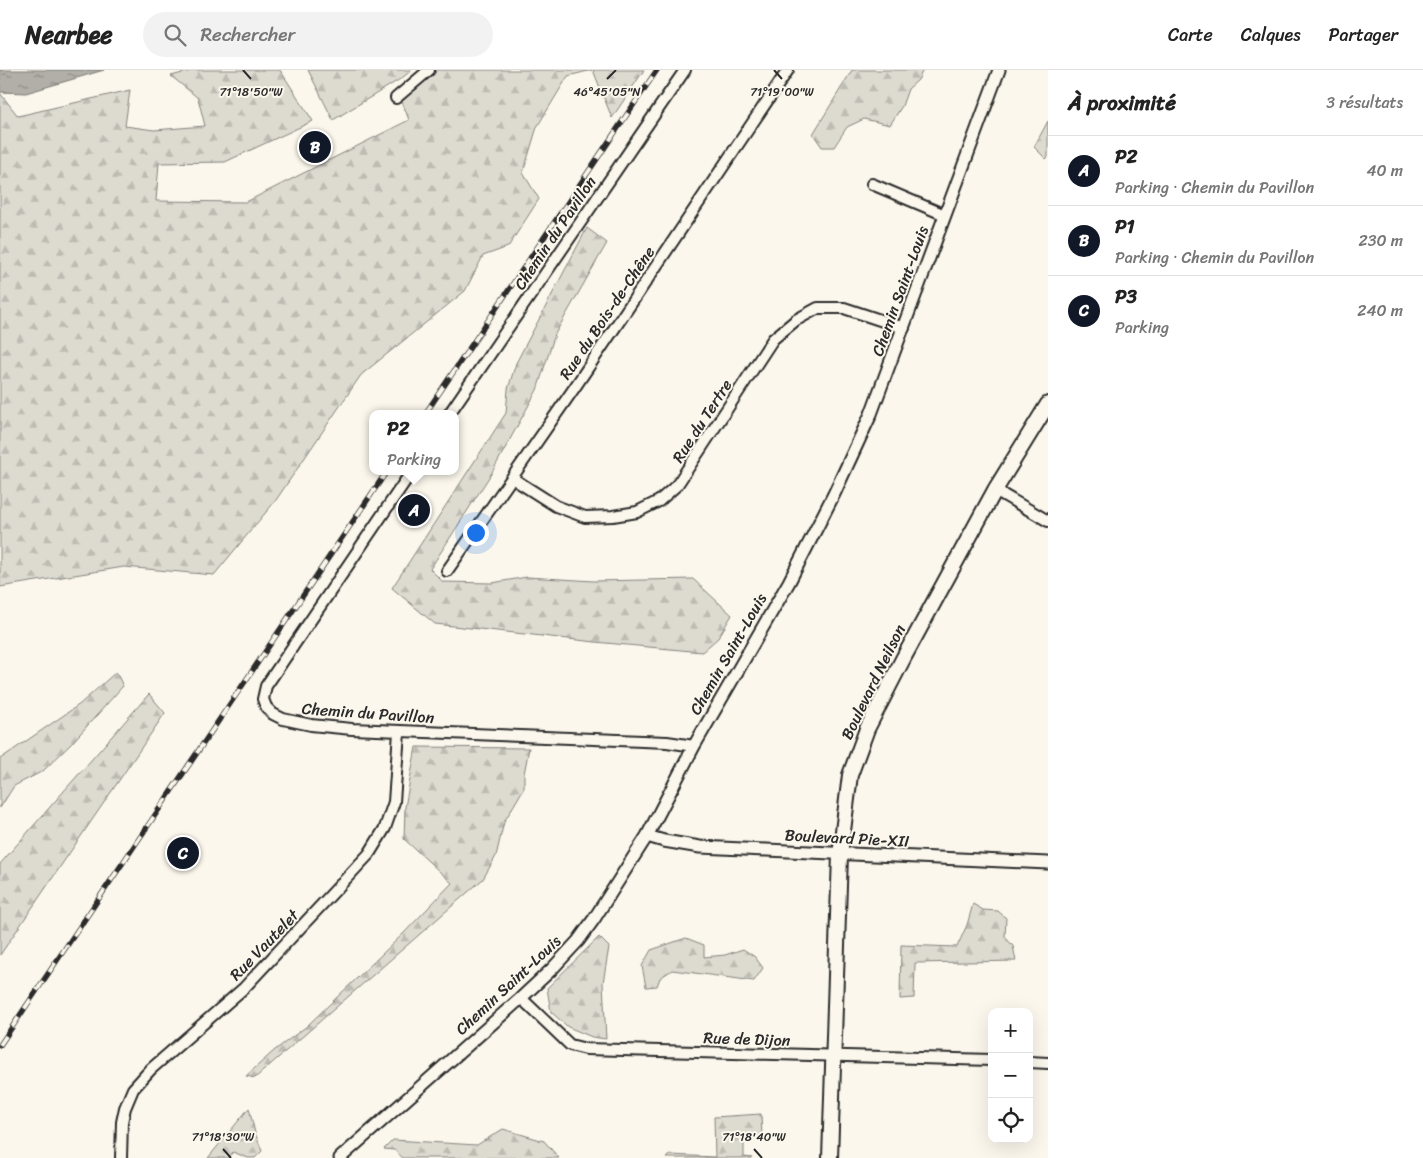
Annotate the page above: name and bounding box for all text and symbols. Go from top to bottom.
search box [143,12,493,57]
text: Nearbee [25,14,113,56]
text: Rechercher [201,18,295,51]
text: Carte [1168,19,1213,51]
text: Calques [1241,19,1301,51]
text: Partager [1329,19,1398,51]
icon: search [161,21,189,49]
text: 71°18'50"W [219,81,283,103]
text: 46°45'05"N [574,81,641,103]
text: 71°19'00"W [750,81,814,103]
text: À proximité [1068,84,1176,122]
text: 3 résultats [1326,88,1403,117]
pin: B [299,128,331,166]
text: P2 [1115,140,1138,173]
text: A [1079,156,1089,185]
text: 40 m [1366,156,1403,185]
street label: Chemin du Pavillon [506,170,604,296]
text: Parking · Chemin du Pavillon [1115,173,1314,202]
text: P1 [1115,210,1135,243]
street label: Chemin Saint-Louis [863,221,937,360]
text: B [1079,226,1089,255]
text: 230 m [1358,226,1403,255]
street label: Rue du Bois-de-Chêne [551,240,663,386]
text: Parking · Chemin du Pavillon [1115,243,1314,272]
text: P3 [1115,280,1137,313]
text: C [1079,296,1089,325]
text: 240 m [1357,296,1403,325]
text: Parking [1115,313,1169,342]
street label: Rue du Tertre [664,373,740,469]
popup [369,410,459,475]
text: P2 [387,412,410,445]
text: Parking [387,445,441,474]
pin: A [398,491,430,529]
your location [463,520,489,546]
street label: Chemin Saint-Louis [681,587,775,720]
street label: Boulevard Neilson [833,619,914,745]
street label: Chemin du Pavillon [301,694,436,732]
street label: Boulevard Pie-XII [784,820,910,856]
pin: C [167,834,199,872]
street label: Rue Vautelet [222,902,306,988]
street label: Chemin Saint-Louis [448,927,568,1042]
map controls [988,1008,1033,1143]
button: + [988,1008,1033,1053]
street label: Rue de Dijon [703,1023,791,1055]
button: − [988,1053,1033,1098]
button: locate [988,1098,1033,1143]
text: 71°18'30"W [192,1126,255,1148]
text: 71°18'40"W [722,1126,786,1148]

